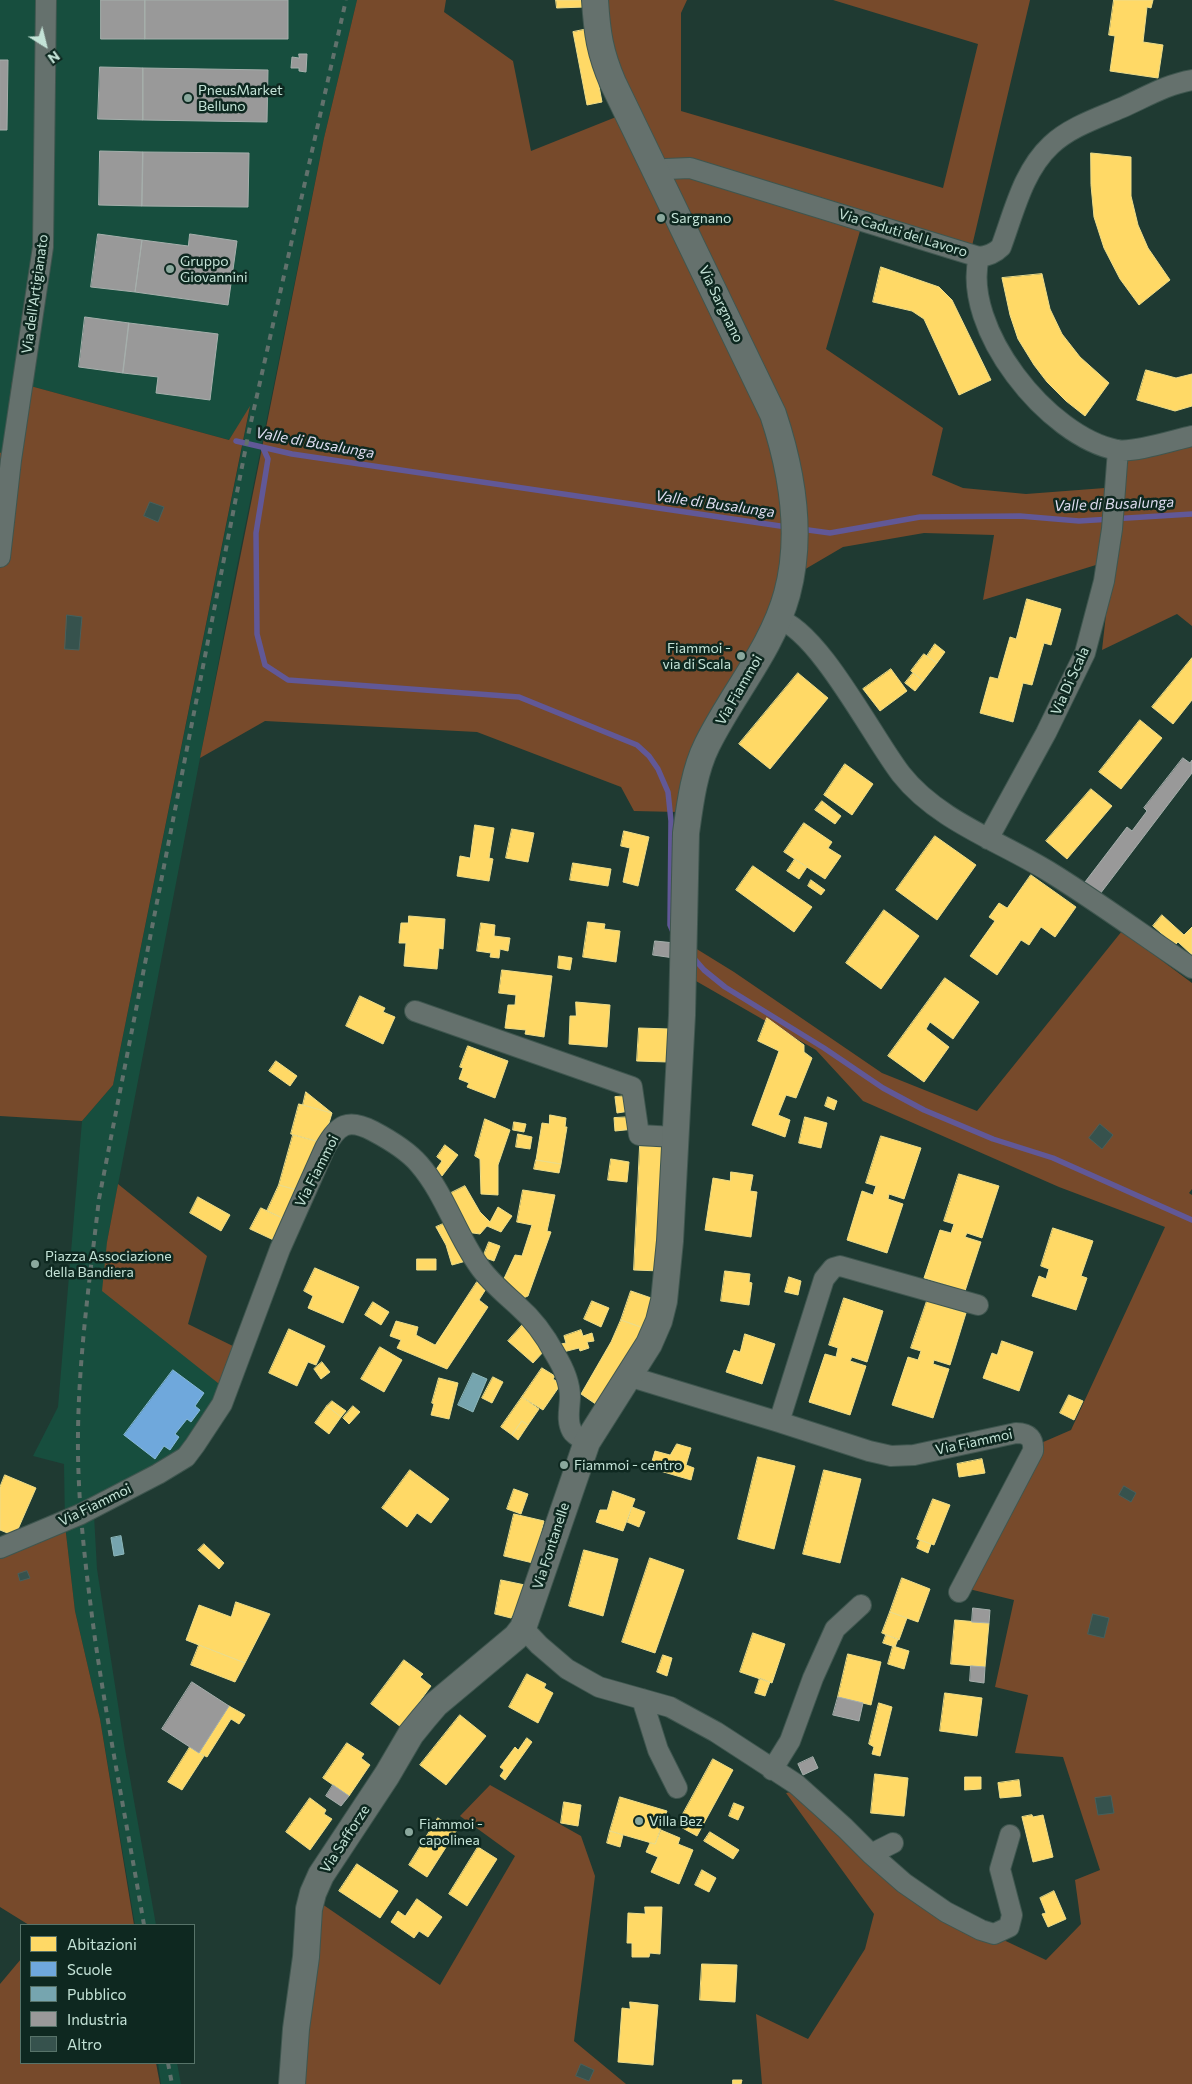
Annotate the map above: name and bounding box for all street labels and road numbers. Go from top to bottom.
street label: Via Caduti del Lavoro [836,205,970,261]
street label: Via dell'Artigianato [18,233,52,355]
street label: Via Sargnano [695,263,747,345]
street label: Via Di Scala [1047,644,1093,718]
street label: Via Fiammoi [712,652,766,728]
street label: Via Fiammoi [292,1132,342,1210]
street label: Via Fiammoi [934,1426,1014,1458]
street label: Via Fiammoi [56,1480,134,1530]
street label: Via Fontanelle [529,1500,573,1592]
street label: Via Safforze [317,1802,373,1876]

